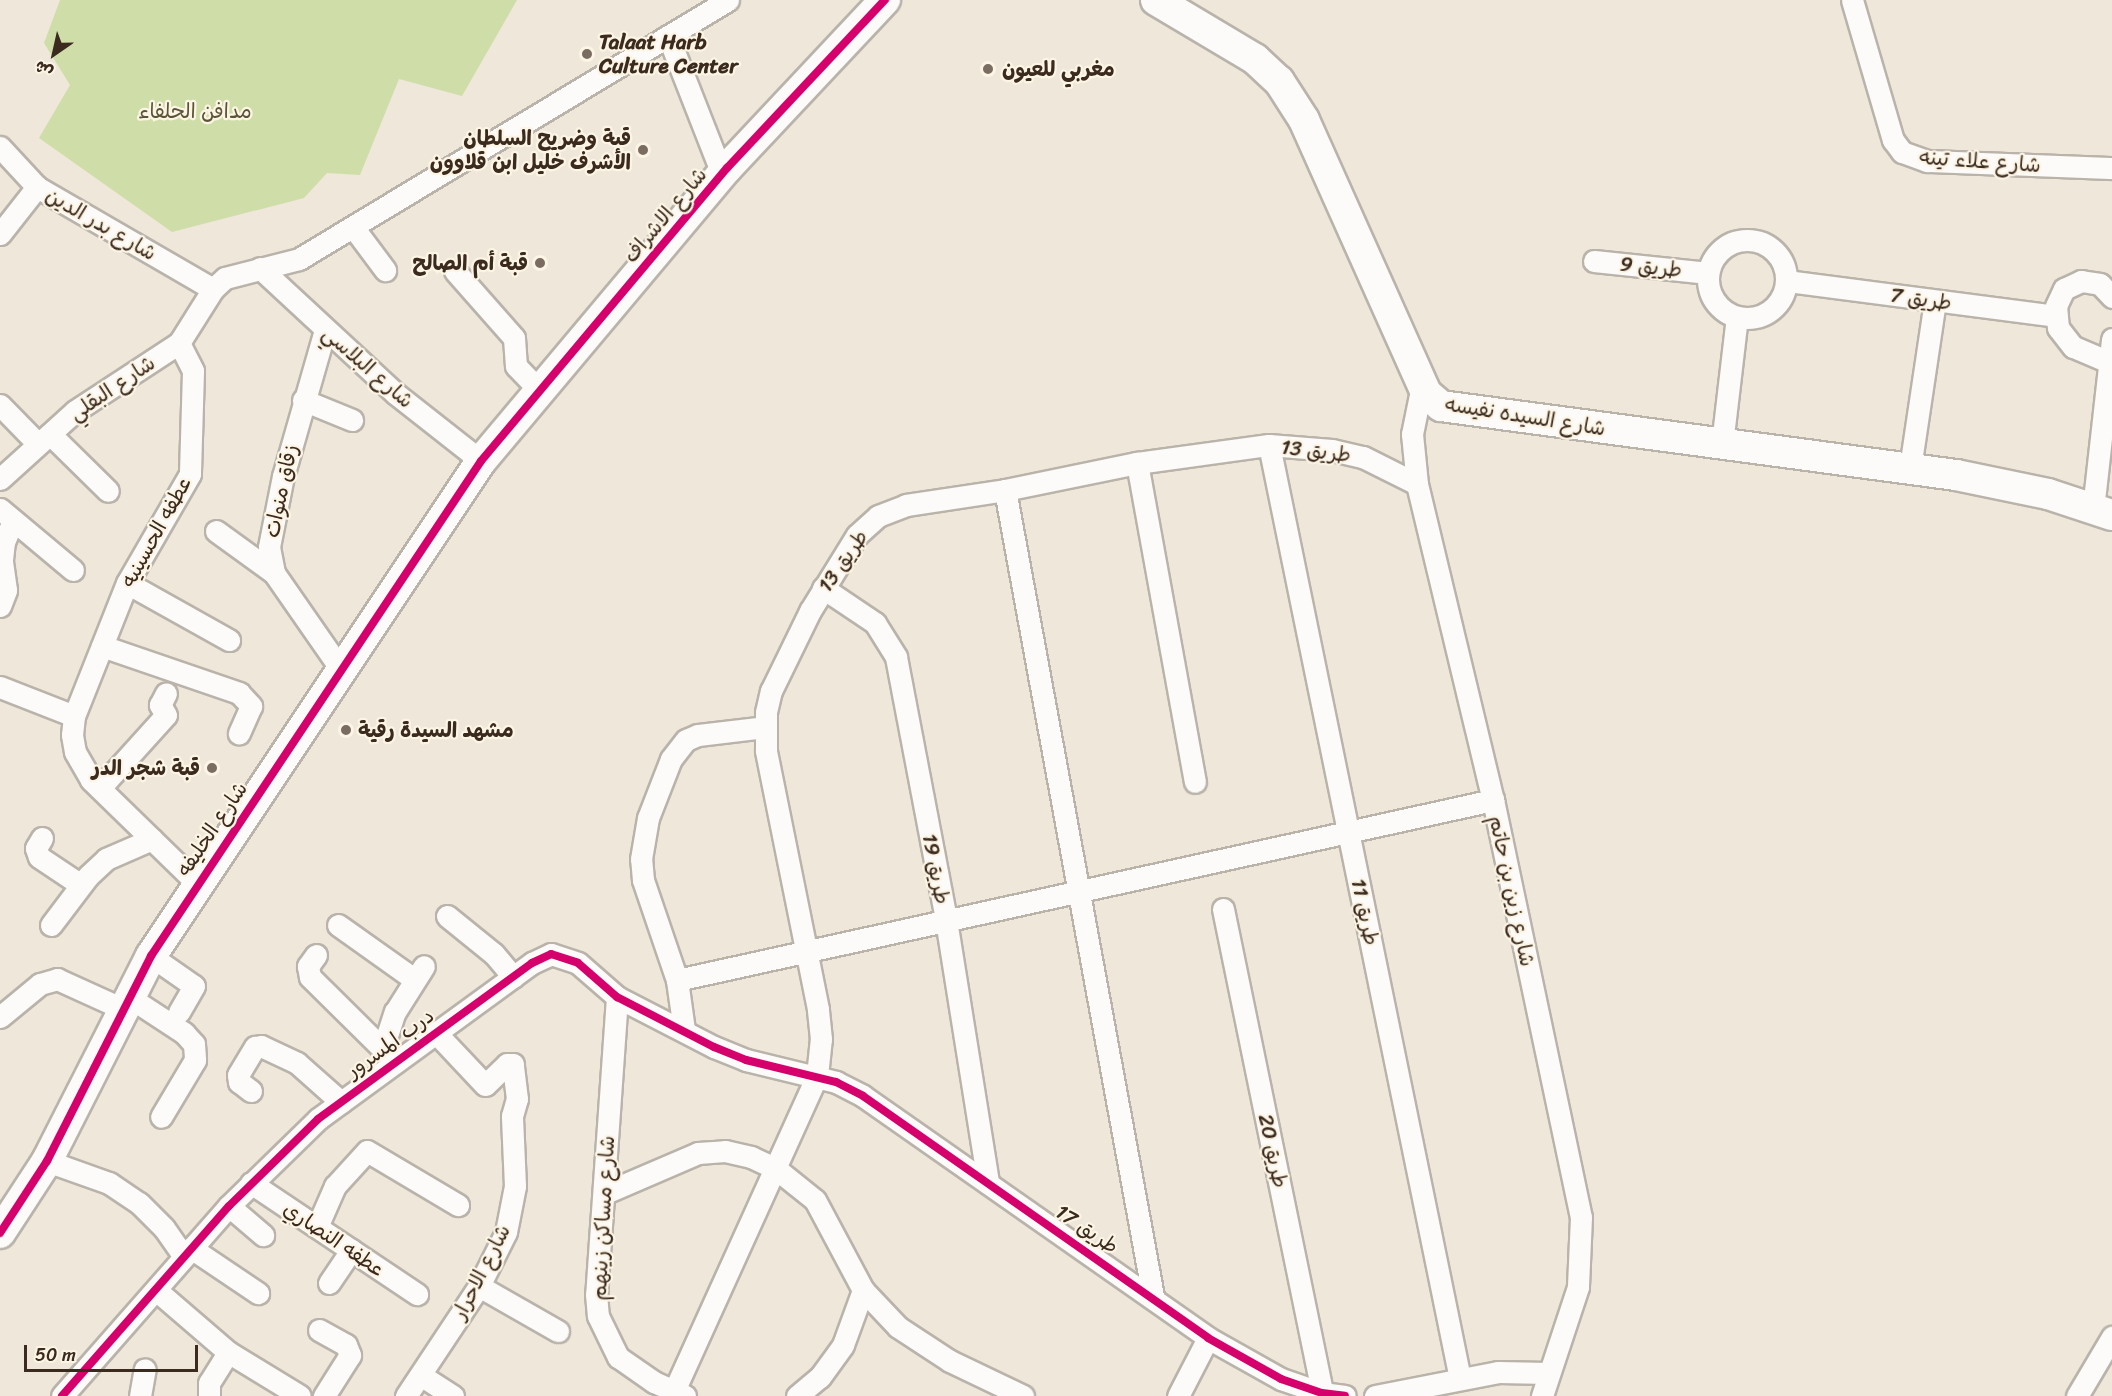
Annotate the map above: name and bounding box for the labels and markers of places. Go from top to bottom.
place label: Talaat Harb Culture Center [599,29,738,79]
marker: Talaat Harb Culture Center [580,47,594,61]
place label: مغربي للعيون [1002,56,1115,82]
marker: مغربي للعيون [979,60,997,78]
place label: قبة وضريح السلطان الأشرف خليل ابن قلاوون [430,125,631,175]
marker: قبة وضريح السلطان الأشرف خليل ابن قلاوون [636,143,650,157]
place label: قبة أم الصالح [412,250,528,276]
marker: قبة أم الصالح [533,256,547,270]
place label: مشهد السيدة رقية [358,717,514,743]
marker: مشهد السيدة رقية [339,723,353,737]
place label: قبة شجر الدر [92,755,200,781]
marker: قبة شجر الدر [205,761,219,775]

